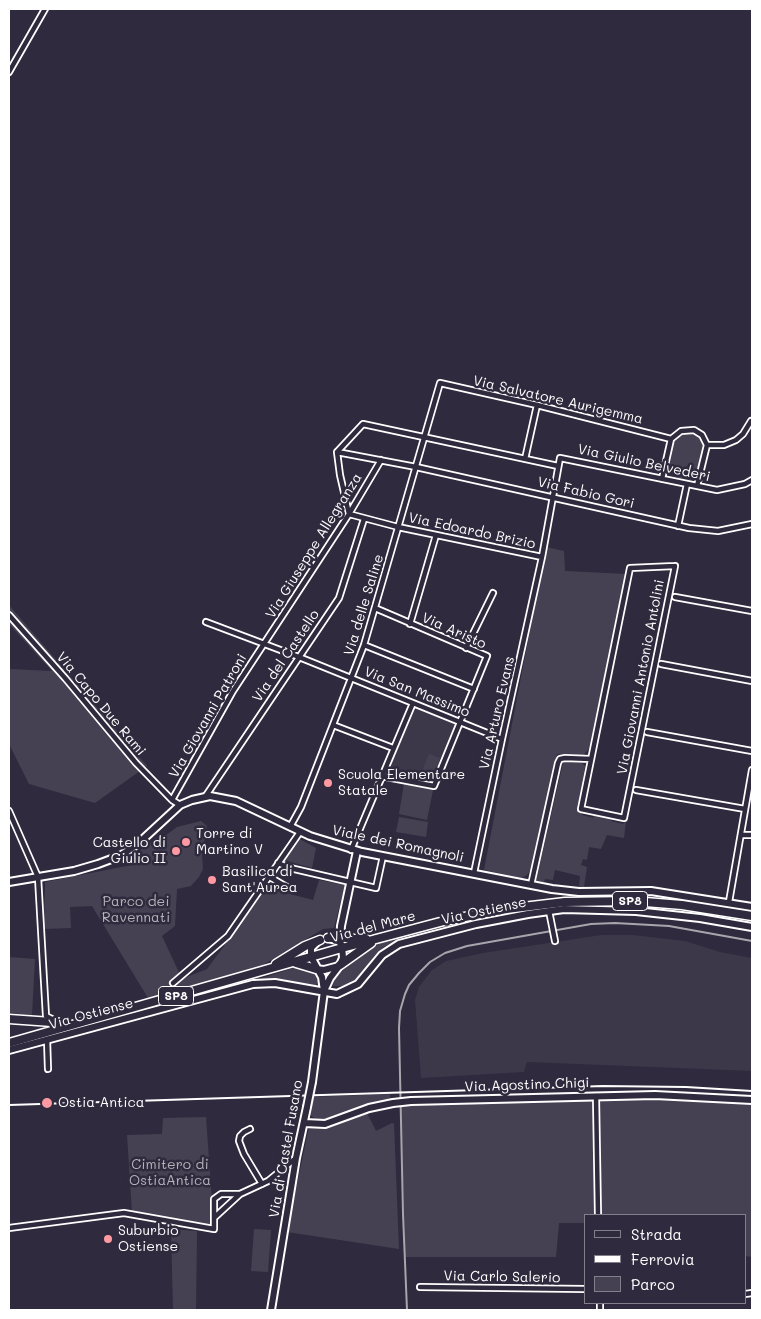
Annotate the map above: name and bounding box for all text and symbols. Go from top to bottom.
street label: Via Salvatore Aurigemma [471,372,645,428]
street label: Via Giulio Belvederi [576,441,712,485]
street label: Via Giuseppe Allegranza [262,470,366,622]
street label: Via Fabio Gori [536,474,636,512]
street label: Via Edoardo Brizio [407,509,537,553]
street label: Via delle Saline [341,552,387,658]
street label: Via Giovanni Antonio Antolini [614,578,668,776]
street label: Via del Castello [249,607,323,705]
street label: Via Aristo [419,609,489,653]
street label: Via Capo Due Rami [53,649,149,759]
street label: Via Giovanni Patroni [166,651,250,781]
street label: Via Arturo Evans [476,655,518,771]
street label: Via San Massimo [362,663,472,721]
place label: Scuola Elementare Statale [338,767,465,800]
marker: Scuola Elementare Statale [322,777,334,789]
street label: Viale dei Romagnoli [331,822,465,866]
place label: Torre di Martino V [196,826,263,859]
place label: Castello di Giulio II [93,835,166,868]
marker: Torre di Martino V [180,836,192,848]
marker: Castello di Giulio II [170,845,182,857]
place label: Basilica di Sant'Aurea [222,864,297,896]
marker: Basilica di Sant'Aurea [206,874,218,886]
road number: SP8 [612,891,648,910]
park label: Parco dei Ravennati [102,894,170,926]
street label: Via Ostiense [440,894,528,928]
street label: Via del Mare [329,908,417,946]
road number: SP8 [158,986,194,1006]
street label: Via Ostiense [47,995,135,1033]
street label: Via Agostino Chigi [464,1074,590,1096]
street label: Via di Castel Fusano [266,1079,306,1219]
place label: Ostia Antica [58,1095,144,1111]
marker: Ostia Antica [40,1096,54,1110]
park label: Cimitero di OstiaAntica [129,1157,211,1190]
legend [584,1214,746,1304]
place label: Suburbio Ostiense [118,1223,179,1256]
text: Strada [631,1224,682,1244]
marker: Suburbio Ostiense [102,1233,114,1245]
text: Ferrovia [631,1249,695,1269]
street label: Via Carlo Salerio [443,1268,561,1286]
text: Parco [631,1274,675,1294]

